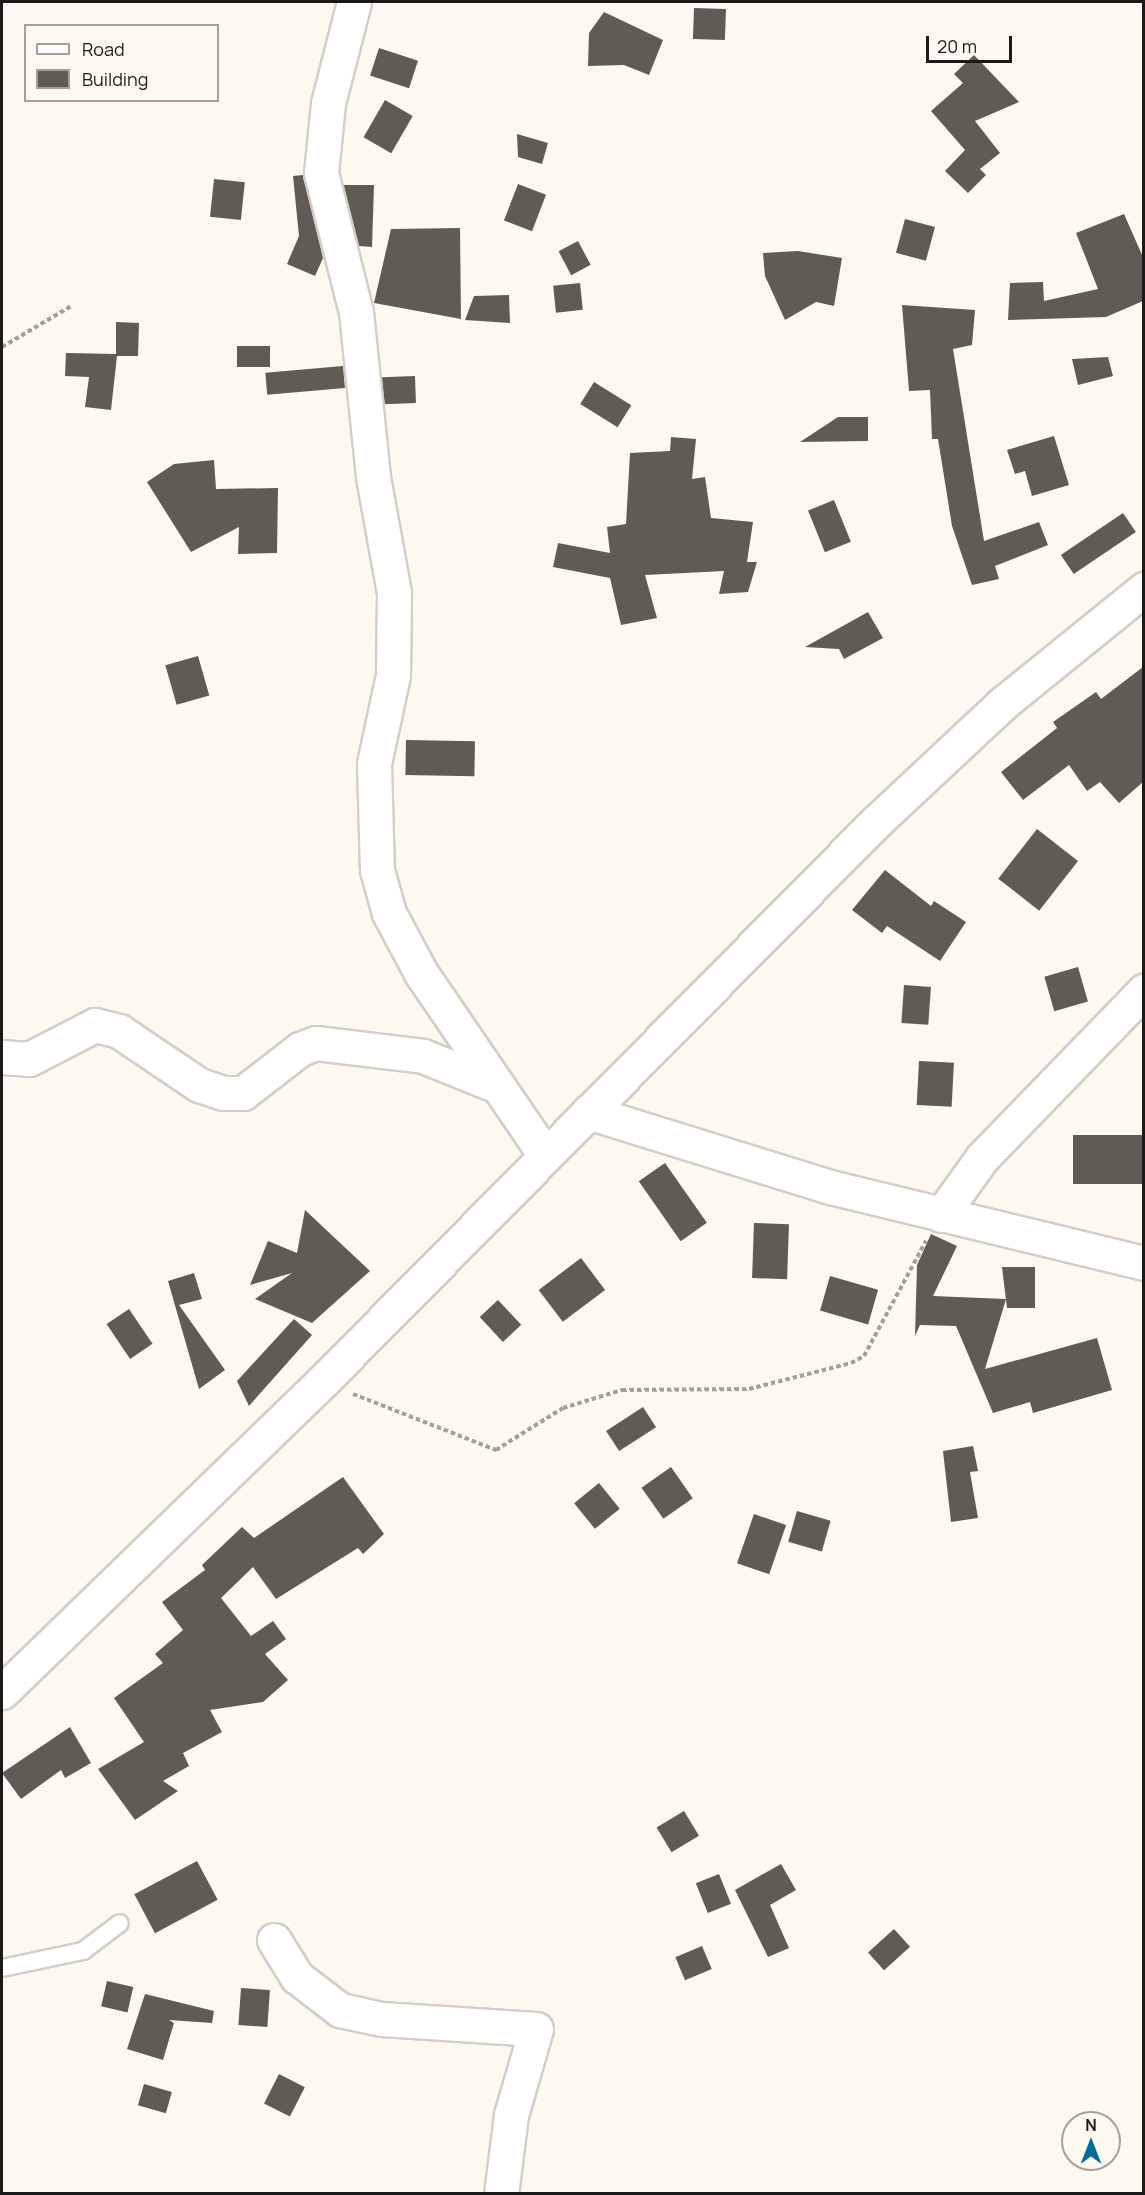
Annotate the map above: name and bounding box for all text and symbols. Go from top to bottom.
legend [24,24,219,102]
scale bar [929,24,1014,62]
text: 20 m [937,34,977,58]
text: Road [82,37,125,61]
text: Building [82,67,148,91]
north arrow [1061,2111,1121,2171]
text: N [1085,2114,1097,2136]

